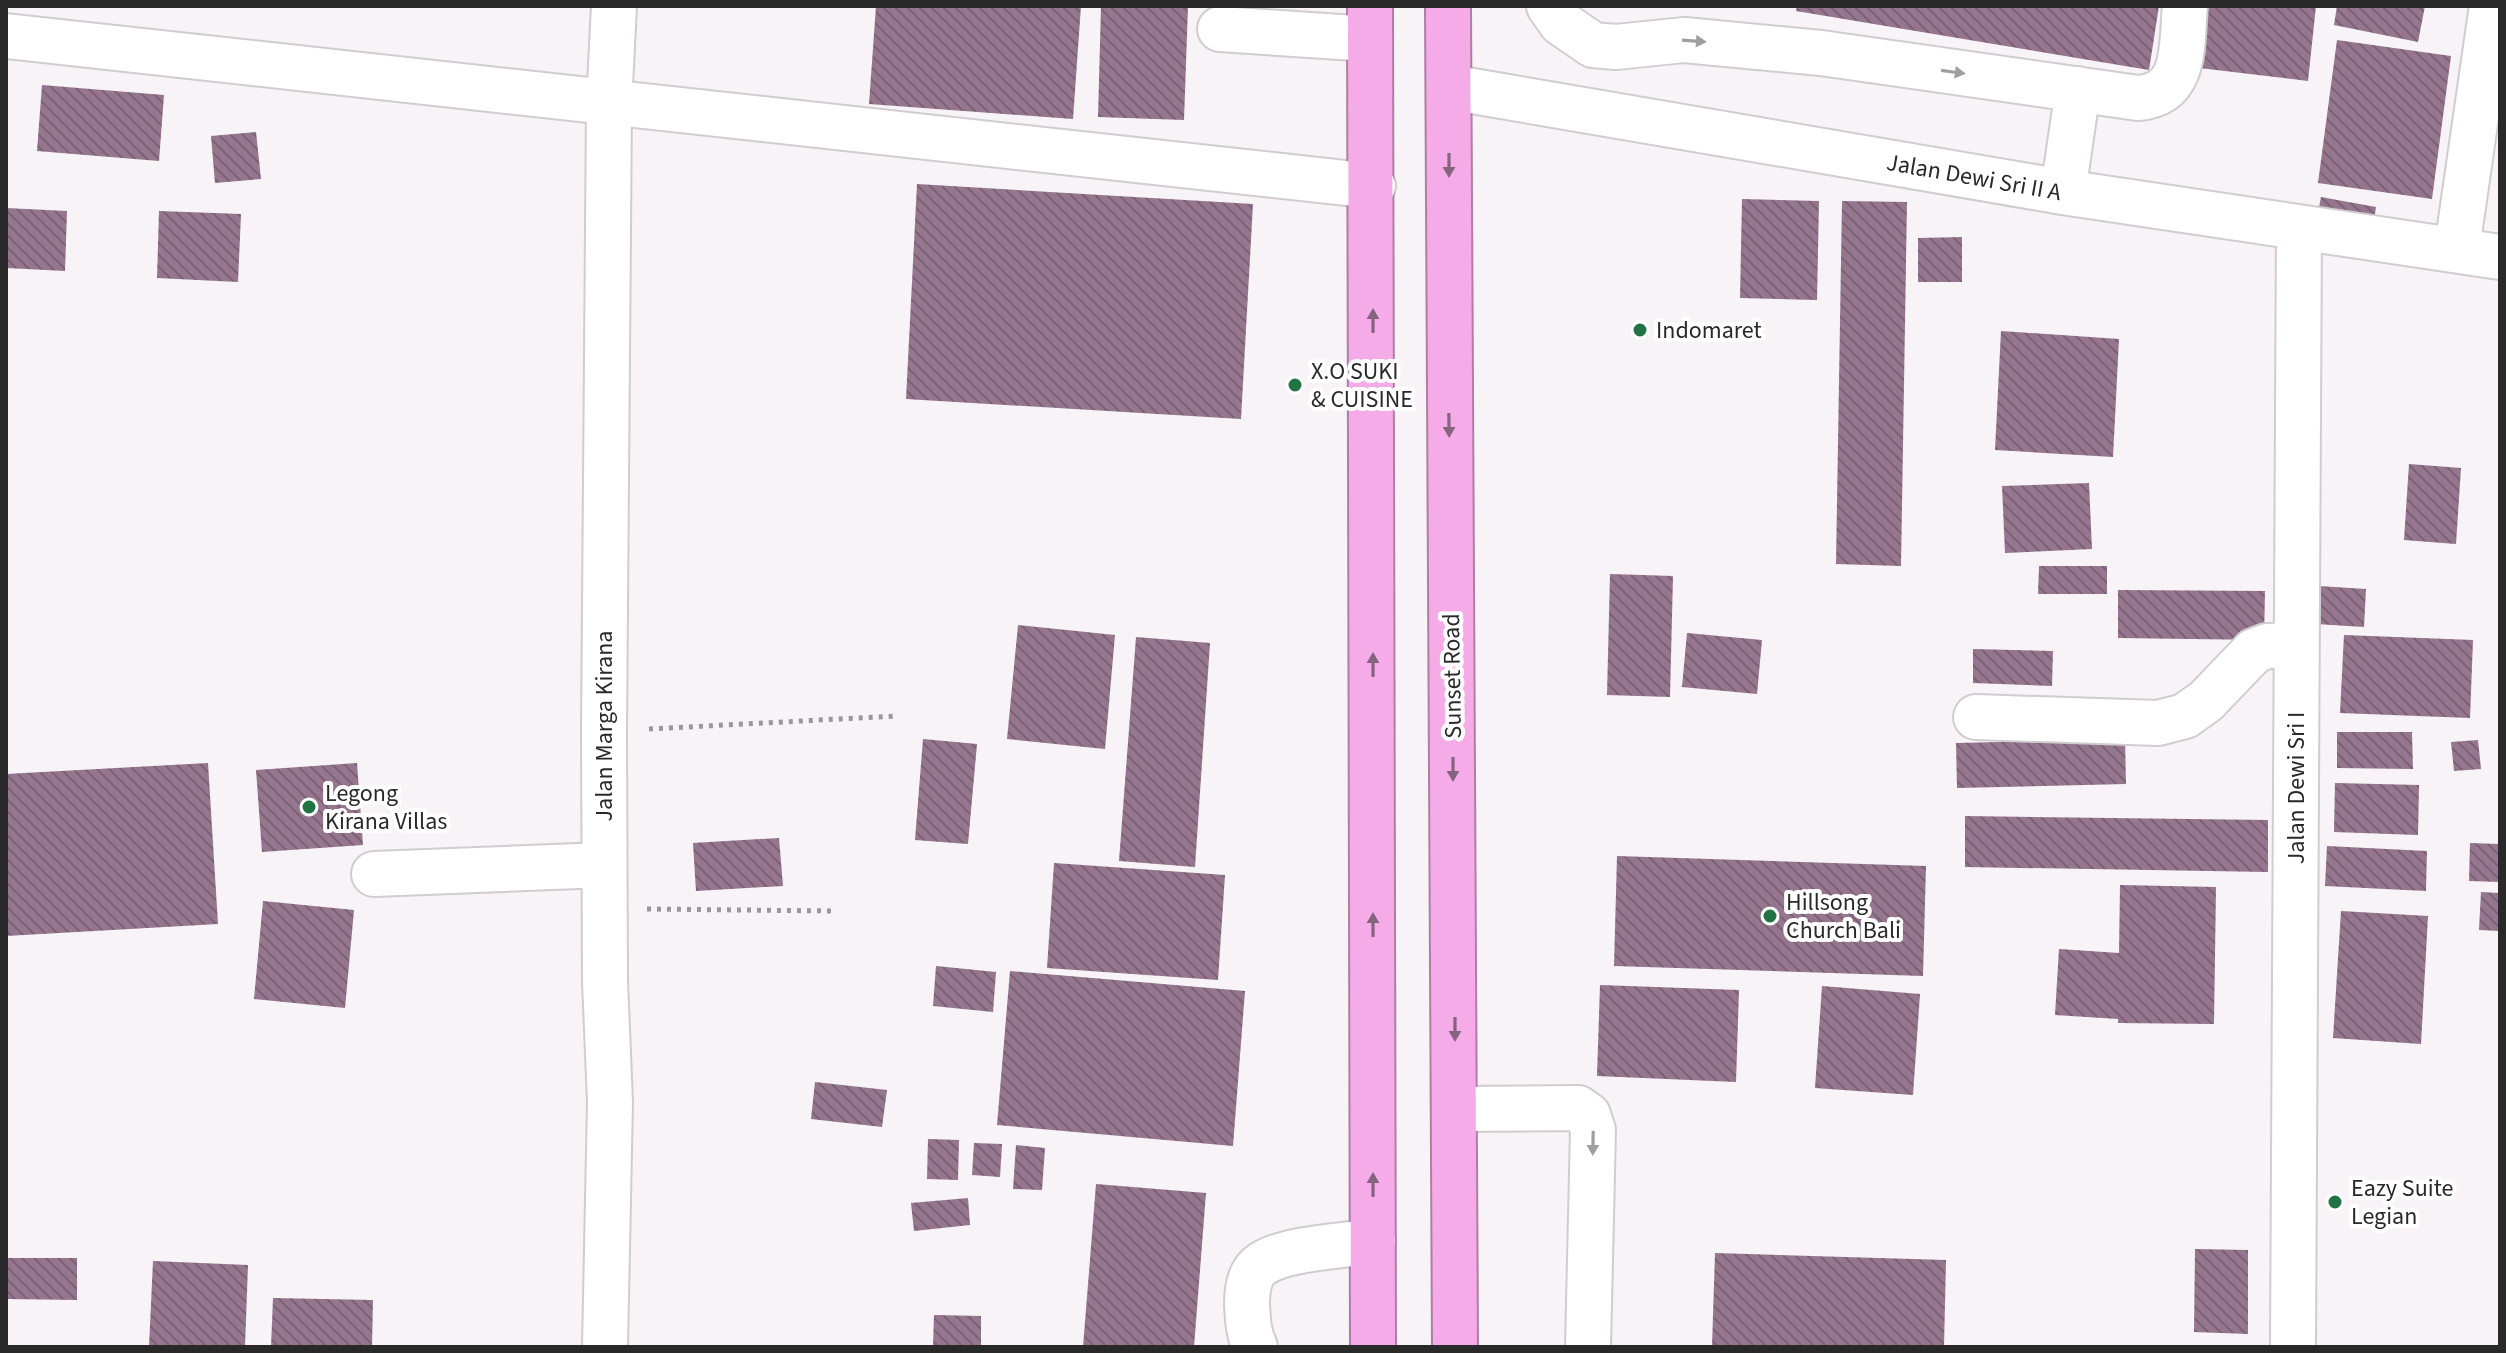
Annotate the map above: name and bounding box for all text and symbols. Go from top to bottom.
one-way arrow [1682,35,1707,48]
one-way arrow [1940,66,1965,79]
street label: Jalan Dewi Sri II A [1884,145,2064,210]
one-way arrow [1443,153,1455,178]
one-way arrow [1367,308,1379,333]
place label: Indomaret [1656,313,1762,348]
marker: Indomaret [1631,321,1649,339]
place label: X.O SUKI & CUISINE [1311,354,1413,417]
marker: X.O SUKI & CUISINE [1286,376,1304,394]
one-way arrow [1443,413,1455,438]
street label: Sunset Road [1434,613,1471,739]
street label: Jalan Marga Kirana [587,631,622,821]
one-way arrow [1367,652,1379,677]
street label: Jalan Dewi Sri I [2279,712,2314,864]
one-way arrow [1447,757,1459,782]
place label: Legong Kirana Villas [325,776,447,839]
marker: Legong Kirana Villas [300,798,318,816]
place label: Hillsong Church Bali [1786,885,1901,948]
marker: Hillsong Church Bali [1761,907,1779,925]
one-way arrow [1367,912,1379,937]
one-way arrow [1448,1017,1461,1042]
one-way arrow [1587,1131,1599,1156]
place label: Eazy Suite Legian [2351,1171,2453,1234]
one-way arrow [1367,1172,1379,1197]
marker: Eazy Suite Legian [2326,1193,2344,1211]

